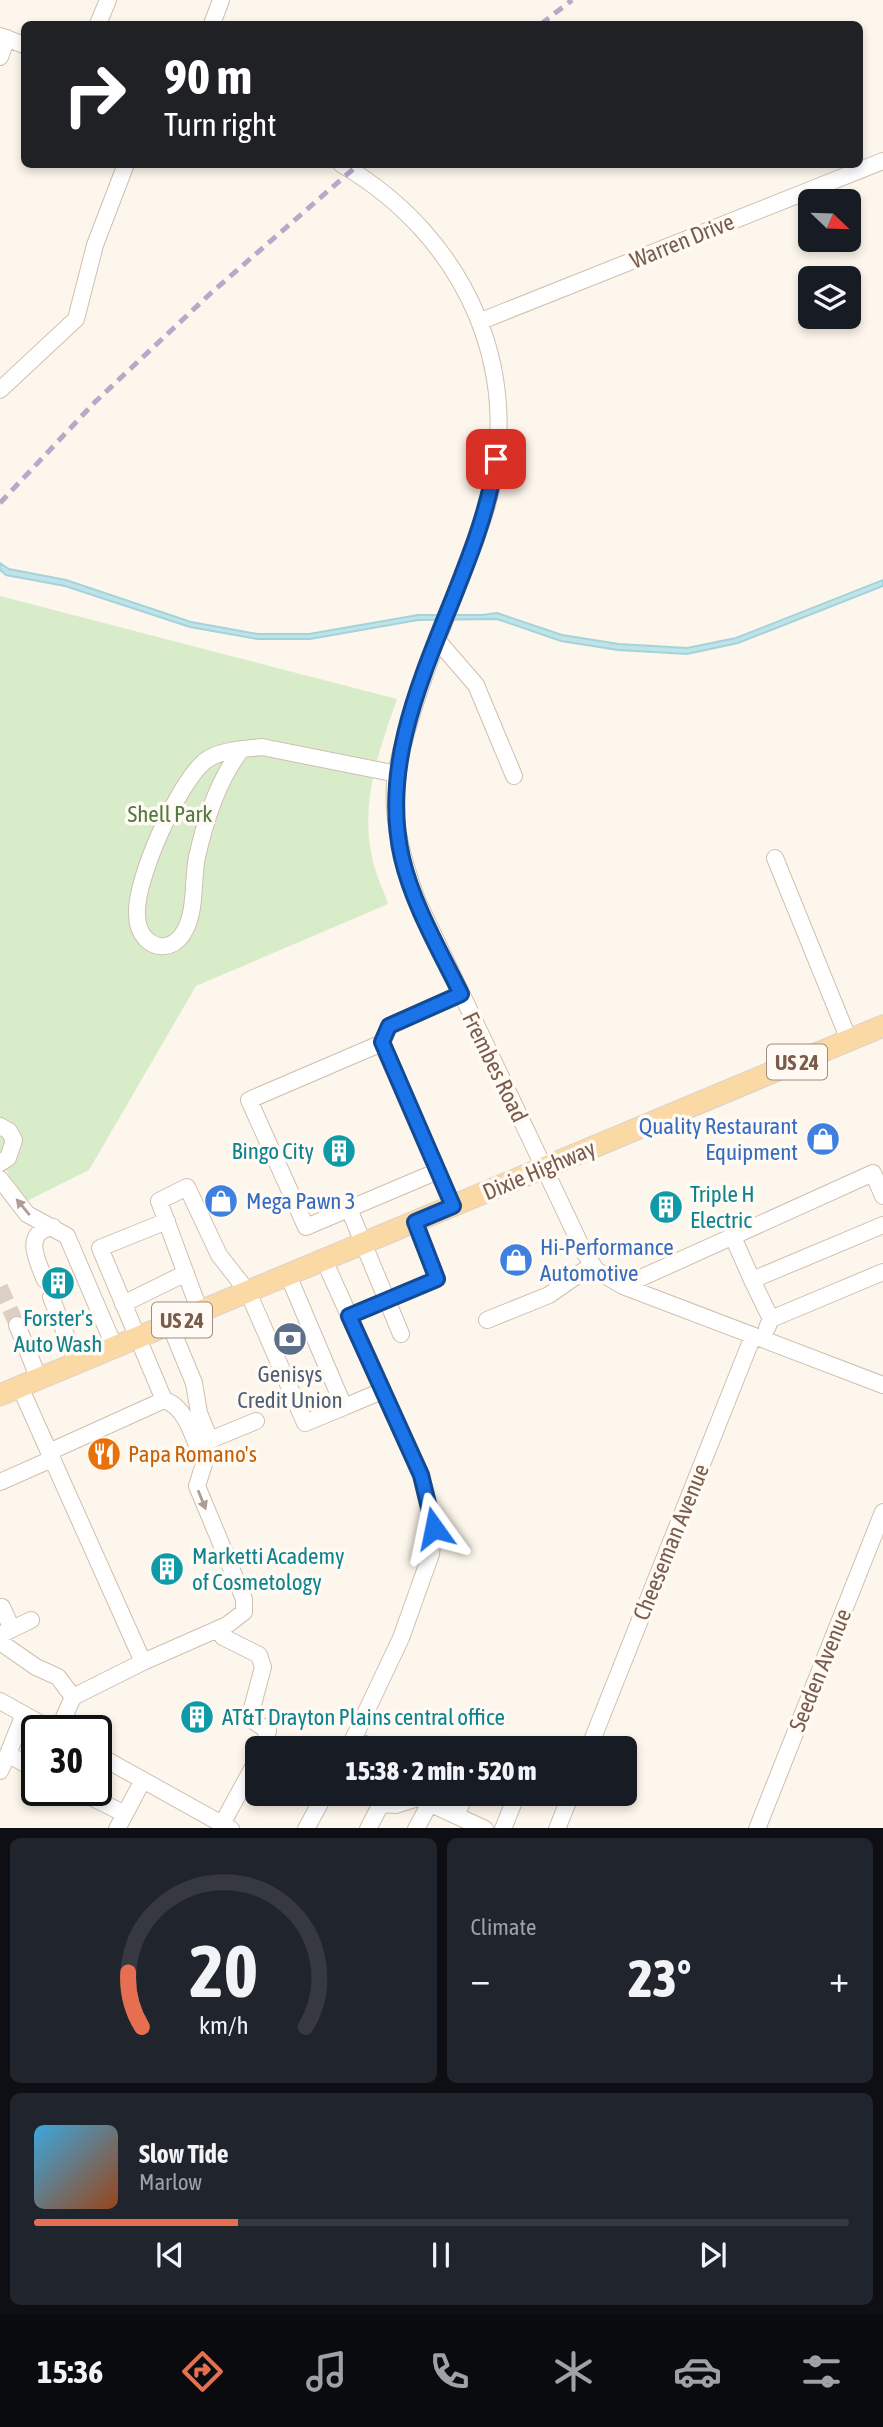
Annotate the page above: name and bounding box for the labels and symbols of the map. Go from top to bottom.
north arrow [798,189,861,252]
street label: Warren Drive [626,208,738,274]
pin [466,429,526,489]
park label: Shell Park [127,801,213,827]
street label: Frembes Road [457,1008,533,1126]
road number: US 24 [767,1044,827,1080]
place label: Quality Restaurant Equipment [639,1113,798,1165]
shop icon: Quality Restaurant Equipment [804,1120,842,1158]
building icon: Bingo City [320,1132,358,1170]
street label: Dixie Highway [479,1135,599,1205]
place label: Bingo City [232,1138,314,1164]
place label: Triple H Electric [690,1181,755,1233]
shop icon: Mega Pawn 3 [202,1182,240,1220]
place label: Mega Pawn 3 [246,1188,355,1214]
building icon: Triple H Electric [647,1188,685,1226]
one-way arrow [15,1198,31,1216]
place label: Hi-Performance Automotive [540,1234,674,1286]
shop icon: Hi-Performance Automotive [497,1241,535,1279]
building icon: Forster's Auto Wash [39,1264,77,1302]
road number: US 24 [152,1302,212,1338]
place label: Forster's Auto Wash [14,1305,102,1357]
bank icon: Genisys Credit Union [271,1320,309,1358]
place label: Genisys Credit Union [237,1361,343,1413]
restaurant icon: Papa Romano's [85,1435,123,1473]
place label: Papa Romano's [128,1441,257,1467]
street label: Cheeseman Avenue [628,1460,714,1624]
one-way arrow [197,1490,208,1511]
position arrow [397,1491,471,1565]
place label: Marketti Academy of Cosmetology [192,1543,345,1595]
building icon: Marketti Academy of Cosmetology [148,1550,186,1588]
street label: Seeden Avenue [784,1605,856,1735]
building icon: AT&T Drayton Plains central office [178,1698,216,1736]
place label: AT&T Drayton Plains central office [222,1704,505,1730]
speed limit sign: 30 [21,1715,112,1806]

